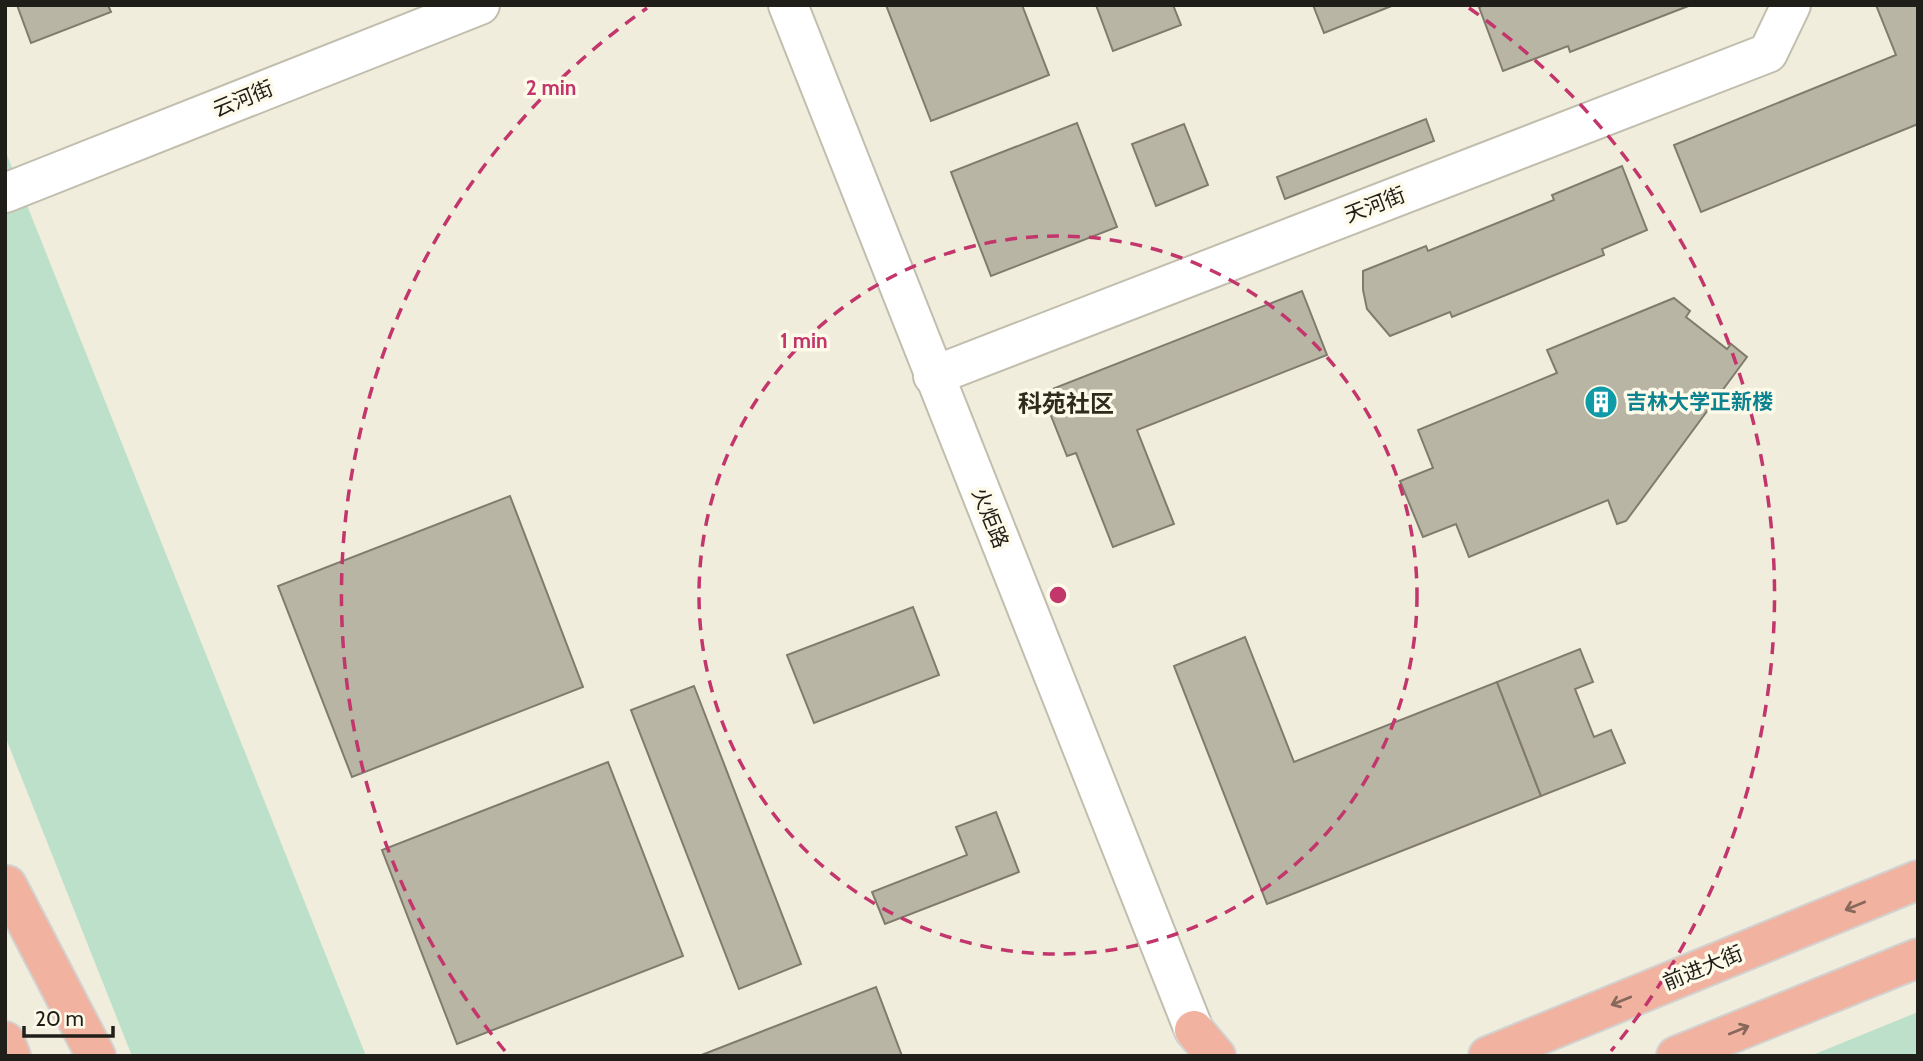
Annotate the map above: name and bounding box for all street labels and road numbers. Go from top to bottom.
street label: 云河街 [209,75,277,122]
street label: 天河街 [1341,182,1409,227]
street label: 火炬路 [967,484,1014,552]
street label: 前进大街 [1659,940,1746,995]

